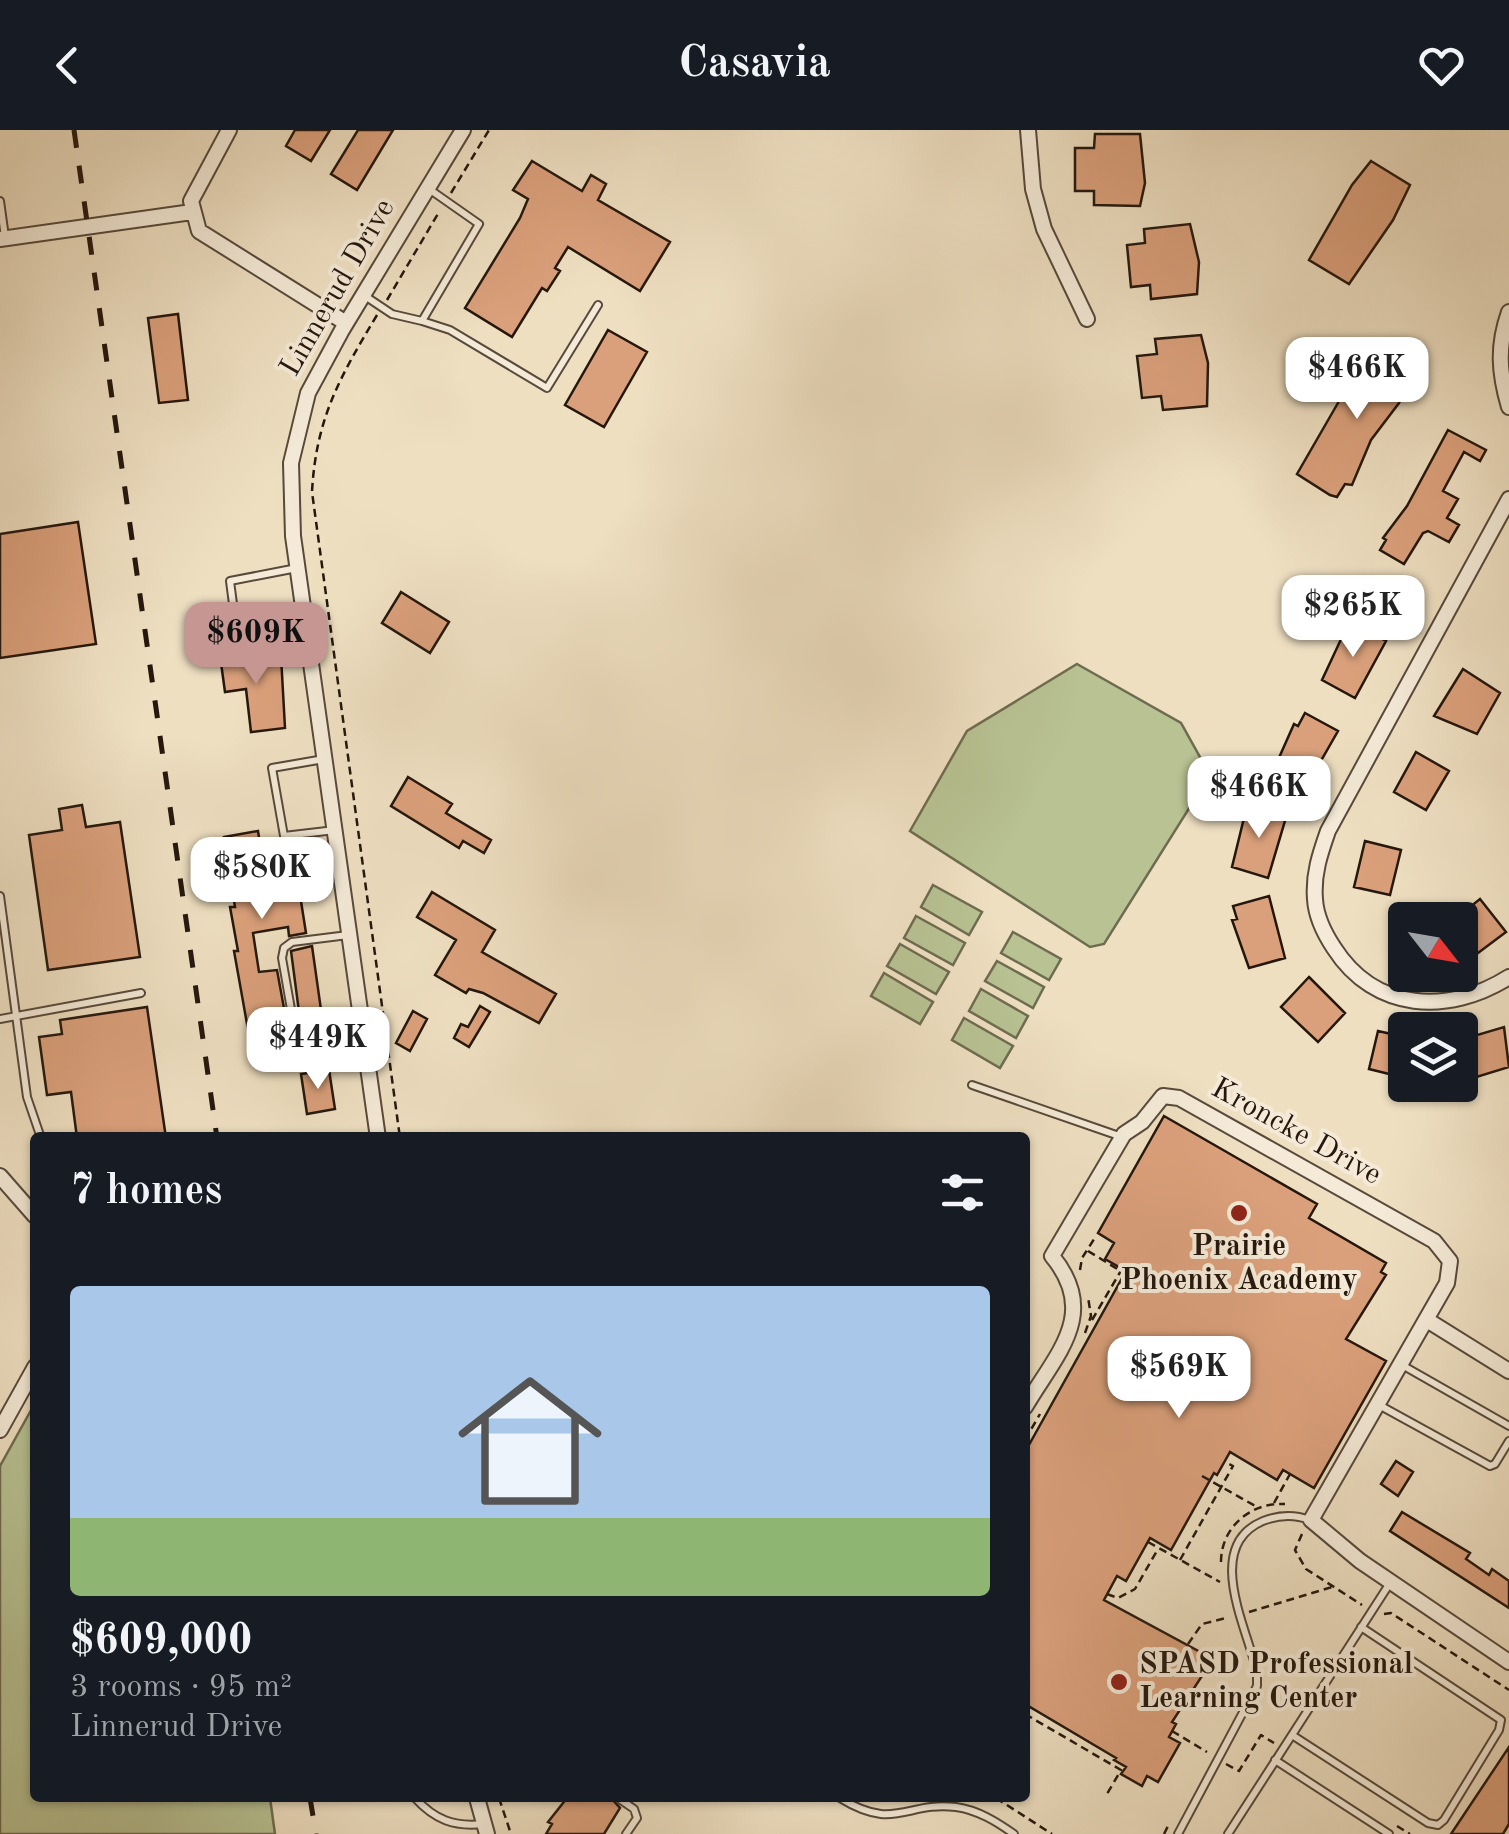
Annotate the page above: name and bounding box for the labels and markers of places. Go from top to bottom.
pin: $466K [1287,337,1427,422]
pin: $265K [1283,575,1423,660]
pin: $609K [186,602,326,687]
pin: $466K [1189,756,1329,841]
pin: $580K [192,837,332,922]
pin: $449K [248,1007,388,1092]
marker: Prairie Phoenix Academy [1228,1202,1250,1224]
place label: Prairie Phoenix Academy [1120,1232,1358,1296]
pin: $569K [1109,1336,1249,1421]
place label: SPASD Professional Learning Center [1139,1650,1413,1714]
marker: SPASD Professional Learning Center [1108,1671,1130,1693]

